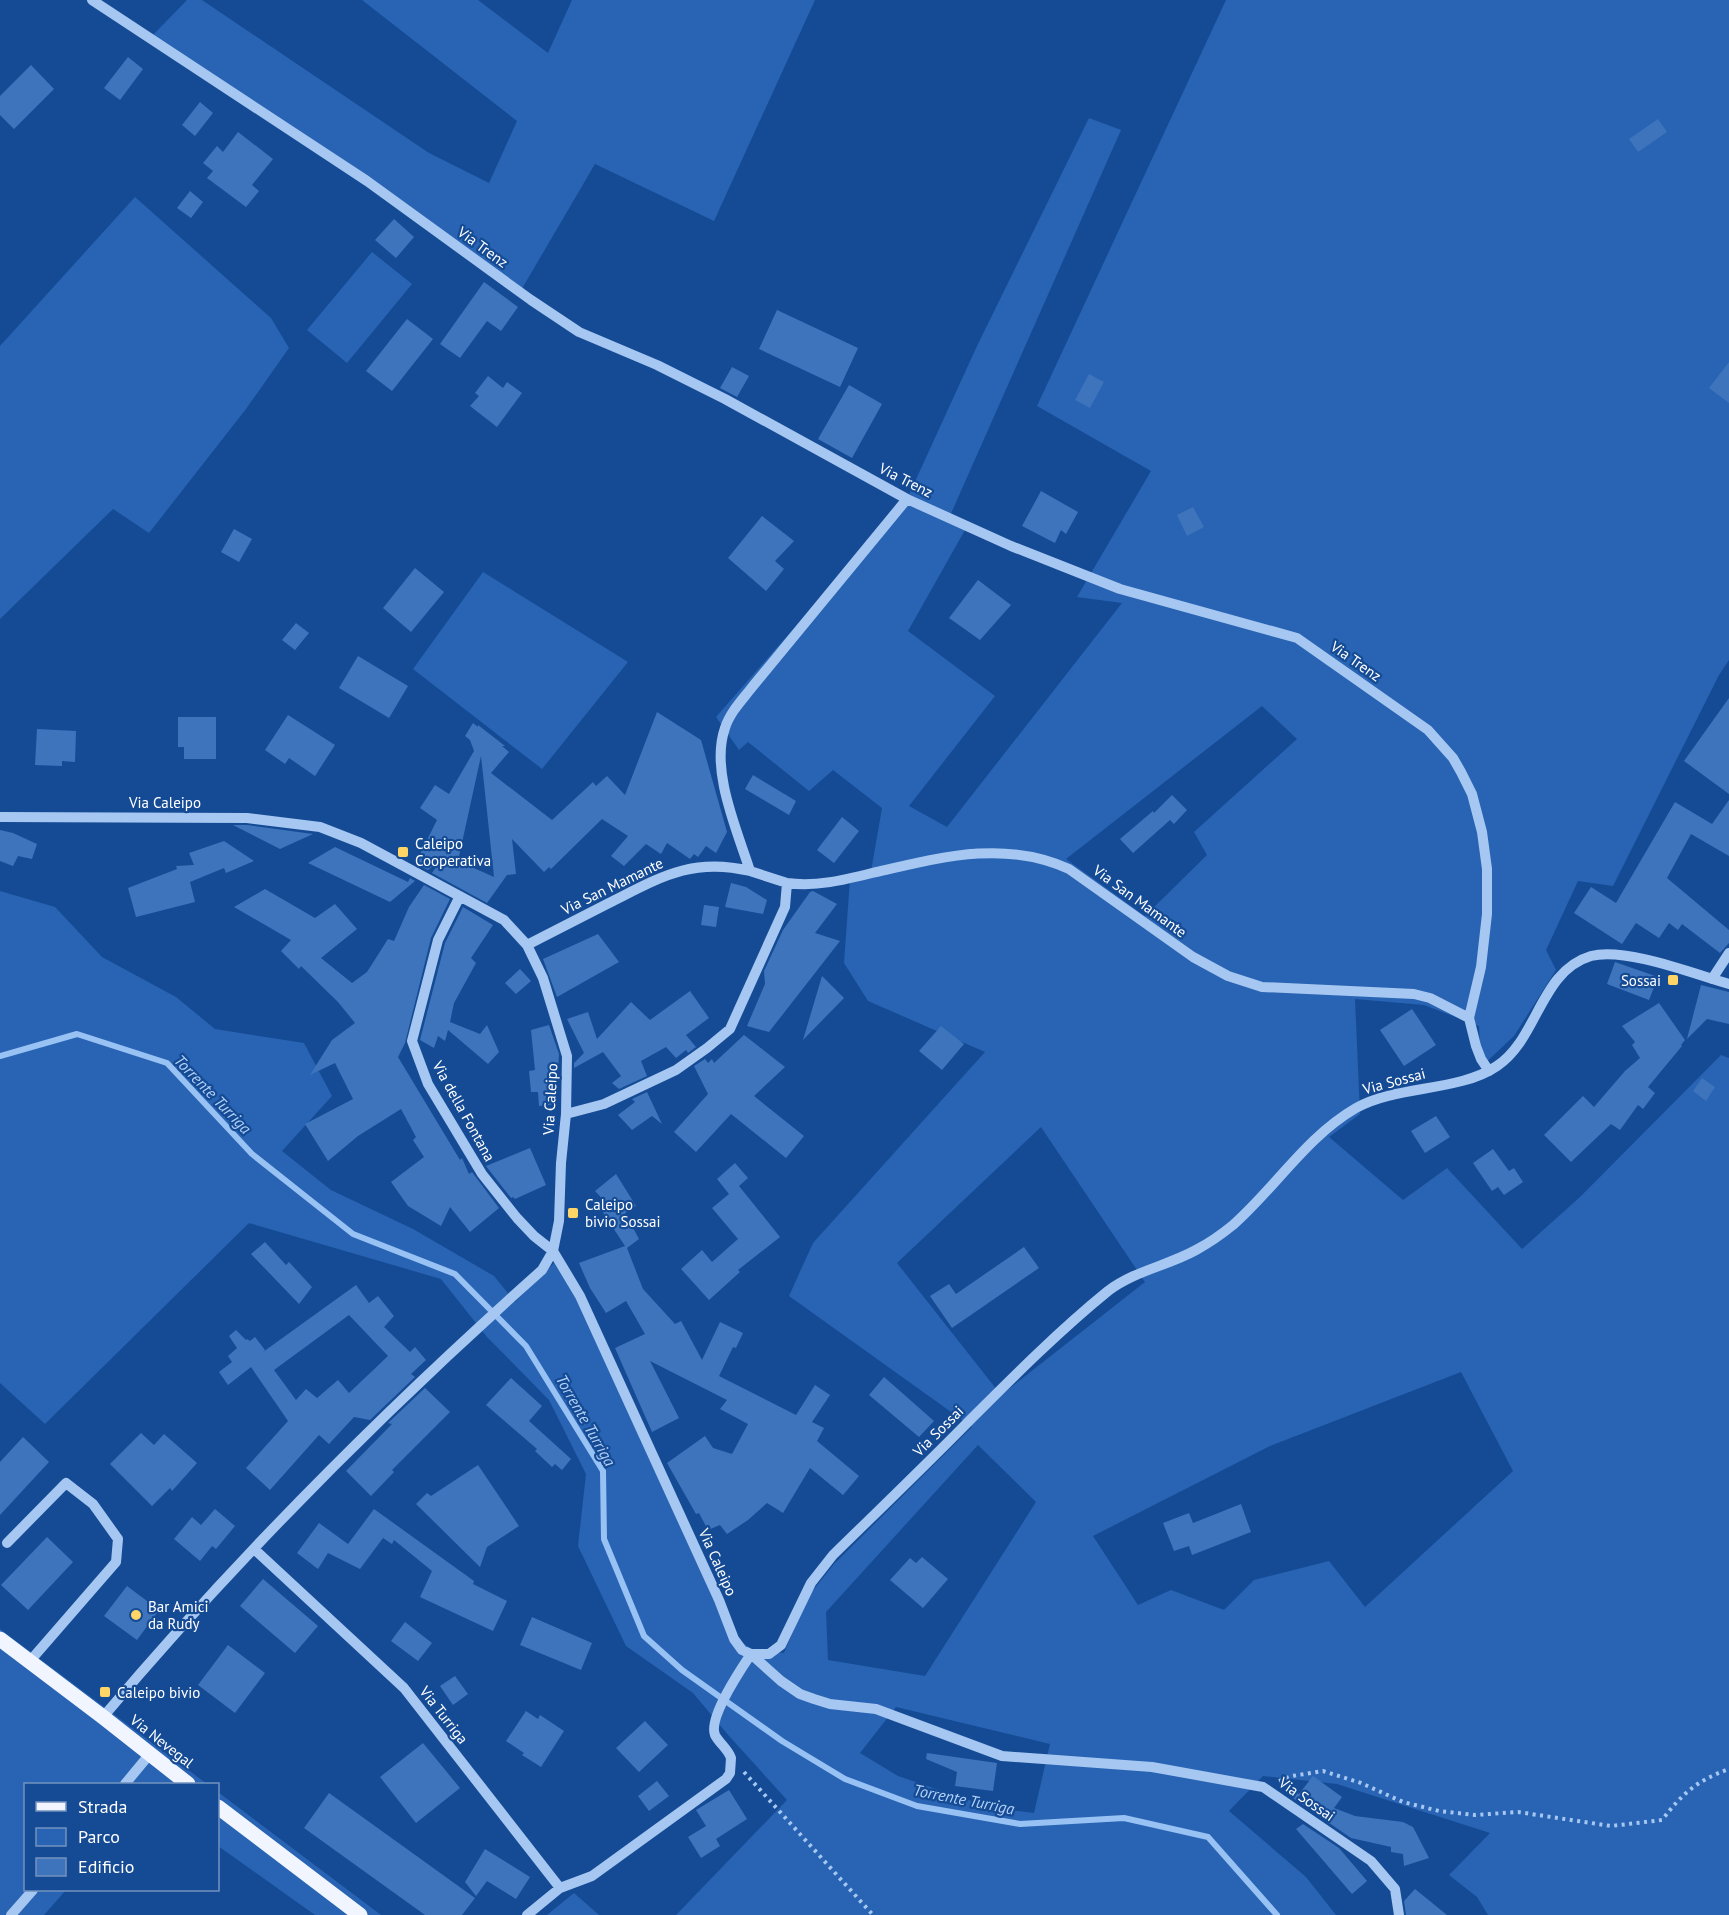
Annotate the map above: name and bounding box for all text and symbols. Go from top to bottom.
street label: Via Trenz [453,222,512,272]
street label: Via Trenz [875,458,936,502]
street label: Via Trenz [1326,636,1385,685]
street label: Via Caleipo [128,793,201,812]
place label: Caleipo Cooperativa [415,834,491,870]
marker: Caleipo Cooperativa [396,845,410,859]
street label: Via San Mamante [557,853,666,919]
street label: Via San Mamante [1089,860,1191,941]
place label: Sossai [1621,971,1661,990]
marker: Sossai [1666,973,1680,987]
water label: Torrente Turriga [170,1050,256,1138]
street label: Via della Fontana [428,1057,499,1165]
street label: Via Caleipo [539,1063,561,1136]
street label: Via Sossai [1360,1064,1427,1099]
place label: Caleipo bivio Sossai [585,1195,661,1231]
marker: Caleipo bivio Sossai [566,1206,580,1220]
water label: Torrente Turriga [552,1371,620,1470]
street label: Via Sossai [908,1402,967,1461]
street label: Via Caleipo [694,1524,741,1599]
place label: Bar Amici da Rudy [148,1597,209,1633]
marker: Bar Amici da Rudy [129,1608,143,1622]
street label: Via Turriga [415,1682,472,1748]
place label: Caleipo bivio [117,1683,200,1702]
marker: Caleipo bivio [98,1685,112,1699]
street label: Via Nevegal [126,1710,198,1772]
street label: Via Sossai [1274,1772,1339,1825]
water label: Torrente Turriga [912,1779,1016,1819]
legend [24,1783,219,1891]
text: Strada [78,1795,127,1818]
text: Parco [78,1825,120,1848]
text: Edificio [78,1855,134,1878]

